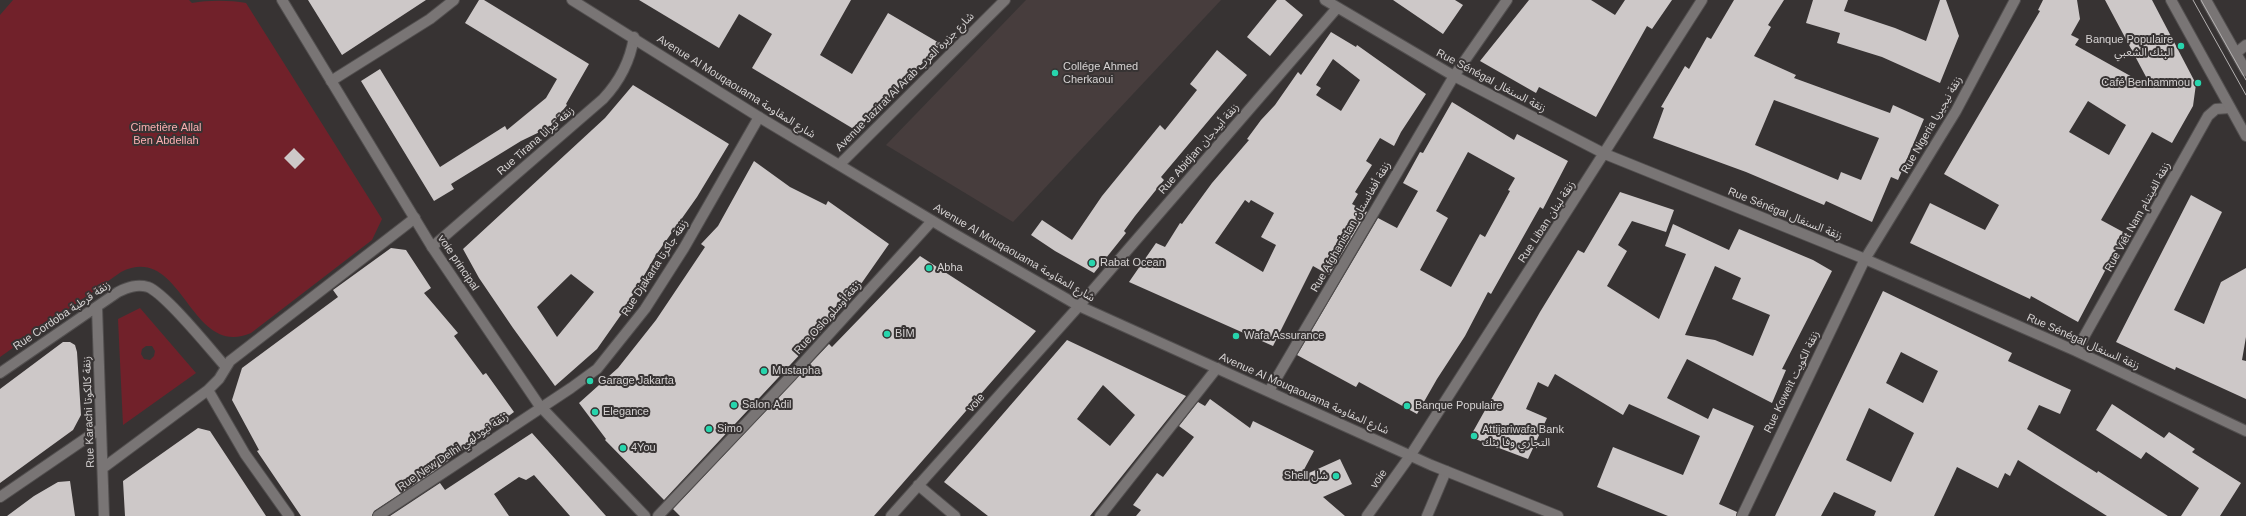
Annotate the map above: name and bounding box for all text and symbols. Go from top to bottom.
street label: Avenue Jazirat Al Arab شارع جزيرة العرب [833,10,977,154]
street label: Avenue Al Mouqaouama شارع المقاومة [654,33,818,141]
place label: Banque Populaire البنك الشعبي [2086,33,2173,59]
marker: Banque Populaire البنك الشعبي [2176,41,2186,51]
street label: Rue Sénégal زنقة السنغال [1434,46,1548,116]
place label: Collége Ahmed Cherkaoui [1063,60,1138,86]
marker: Collége Ahmed Cherkaoui [1050,68,1060,78]
street label: Rue Nigeria زنقة نيجيريا [1899,74,1965,176]
place label: Café Benhammou [2101,76,2190,90]
marker: Café Benhammou [2193,78,2203,88]
street label: Rue Abidjan زنقة أبيدجان [1156,101,1242,197]
street label: Rue Tirana زنقة تيرانا [495,104,577,178]
park label: Cimetière Allal Ben Abdellah [131,121,201,147]
street label: Rue Afghanistan زنقة أفغانستان [1308,159,1394,295]
street label: Rue Viêt Nam زنقة الفيتنام [2102,160,2174,274]
street label: Rue Liban زنقة لبنان [1516,179,1578,265]
street label: Rue Sénégal زنقة السنغال [1726,185,1844,243]
street label: Avenue Al Mouqaouama شارع المقاومة [931,201,1097,305]
street label: Rue Djakarta زنقة جاكرتا [619,217,691,319]
street label: voie principal [435,233,481,293]
place label: Rabat Ocean [1100,256,1165,270]
marker: Rabat Ocean [1087,258,1097,268]
place label: Abha [937,261,963,275]
marker: Abha [924,263,934,273]
street label: Rue Cordoba زنقة قرطبة [11,279,113,353]
street label: Rue Oslo زنقة أوسلو [792,279,864,357]
street label: Rue Sénégal زنقة السنغال [2024,311,2142,373]
place label: BİM [895,327,915,341]
marker: BİM [882,329,892,339]
place label: Wafa Assurance [1244,329,1324,343]
street label: Rue Koweït زنقة الكويت [1762,329,1822,435]
marker: Wafa Assurance [1231,331,1241,341]
street label: Avenue Al Mouqaouama شارع المقاومة [1217,350,1391,438]
street label: Rue Karachi زنقة كالكوتا [80,356,98,468]
place label: Mustapha [772,364,820,378]
marker: Mustapha [759,366,769,376]
place label: Garage Jakarta [598,374,674,388]
marker: Garage Jakarta [585,376,595,386]
street label: voie [964,391,988,415]
place label: Salon Adil [742,398,792,412]
place label: Banque Populaire [1415,399,1502,413]
marker: Salon Adil [729,400,739,410]
marker: Banque Populaire [1402,401,1412,411]
place label: Elegance [603,405,649,419]
marker: Elegance [590,407,600,417]
street label: Rue New Delhi زنقة نيودلهي [395,410,511,494]
place label: Simo [717,422,742,436]
place label: Attijariwafa Bank التجاري وفا بنك [1482,423,1564,449]
marker: Simo [704,424,714,434]
marker: Attijariwafa Bank التجاري وفا بنك [1469,431,1479,441]
place label: 4You [631,441,656,455]
marker: 4You [618,443,628,453]
street label: voie [1368,467,1390,491]
place label: Shell شل [1284,469,1328,483]
marker: Shell شل [1331,471,1341,481]

